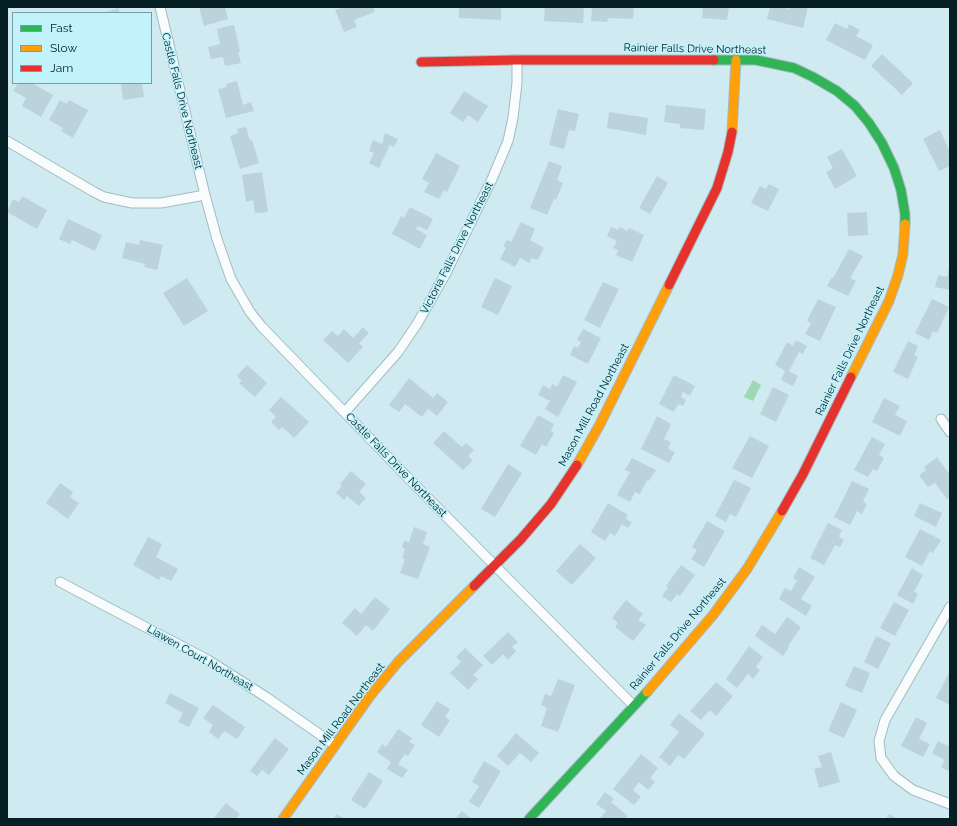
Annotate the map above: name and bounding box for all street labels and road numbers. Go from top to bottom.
street label: Castle Falls Drive Northeast [159,31,205,171]
street label: Rainier Falls Drive Northeast [624,41,766,57]
street label: Victoria Falls Drive Northeast [418,180,496,316]
street label: Rainier Falls Drive Northeast [813,284,887,418]
street label: Mason Mill Road Northeast [556,341,632,469]
street label: Castle Falls Drive Northeast [343,410,449,520]
street label: Rainier Falls Drive Northeast [627,575,729,693]
street label: Liawen Court Northeast [145,622,255,694]
street label: Mason Mill Road Northeast [294,660,388,778]

